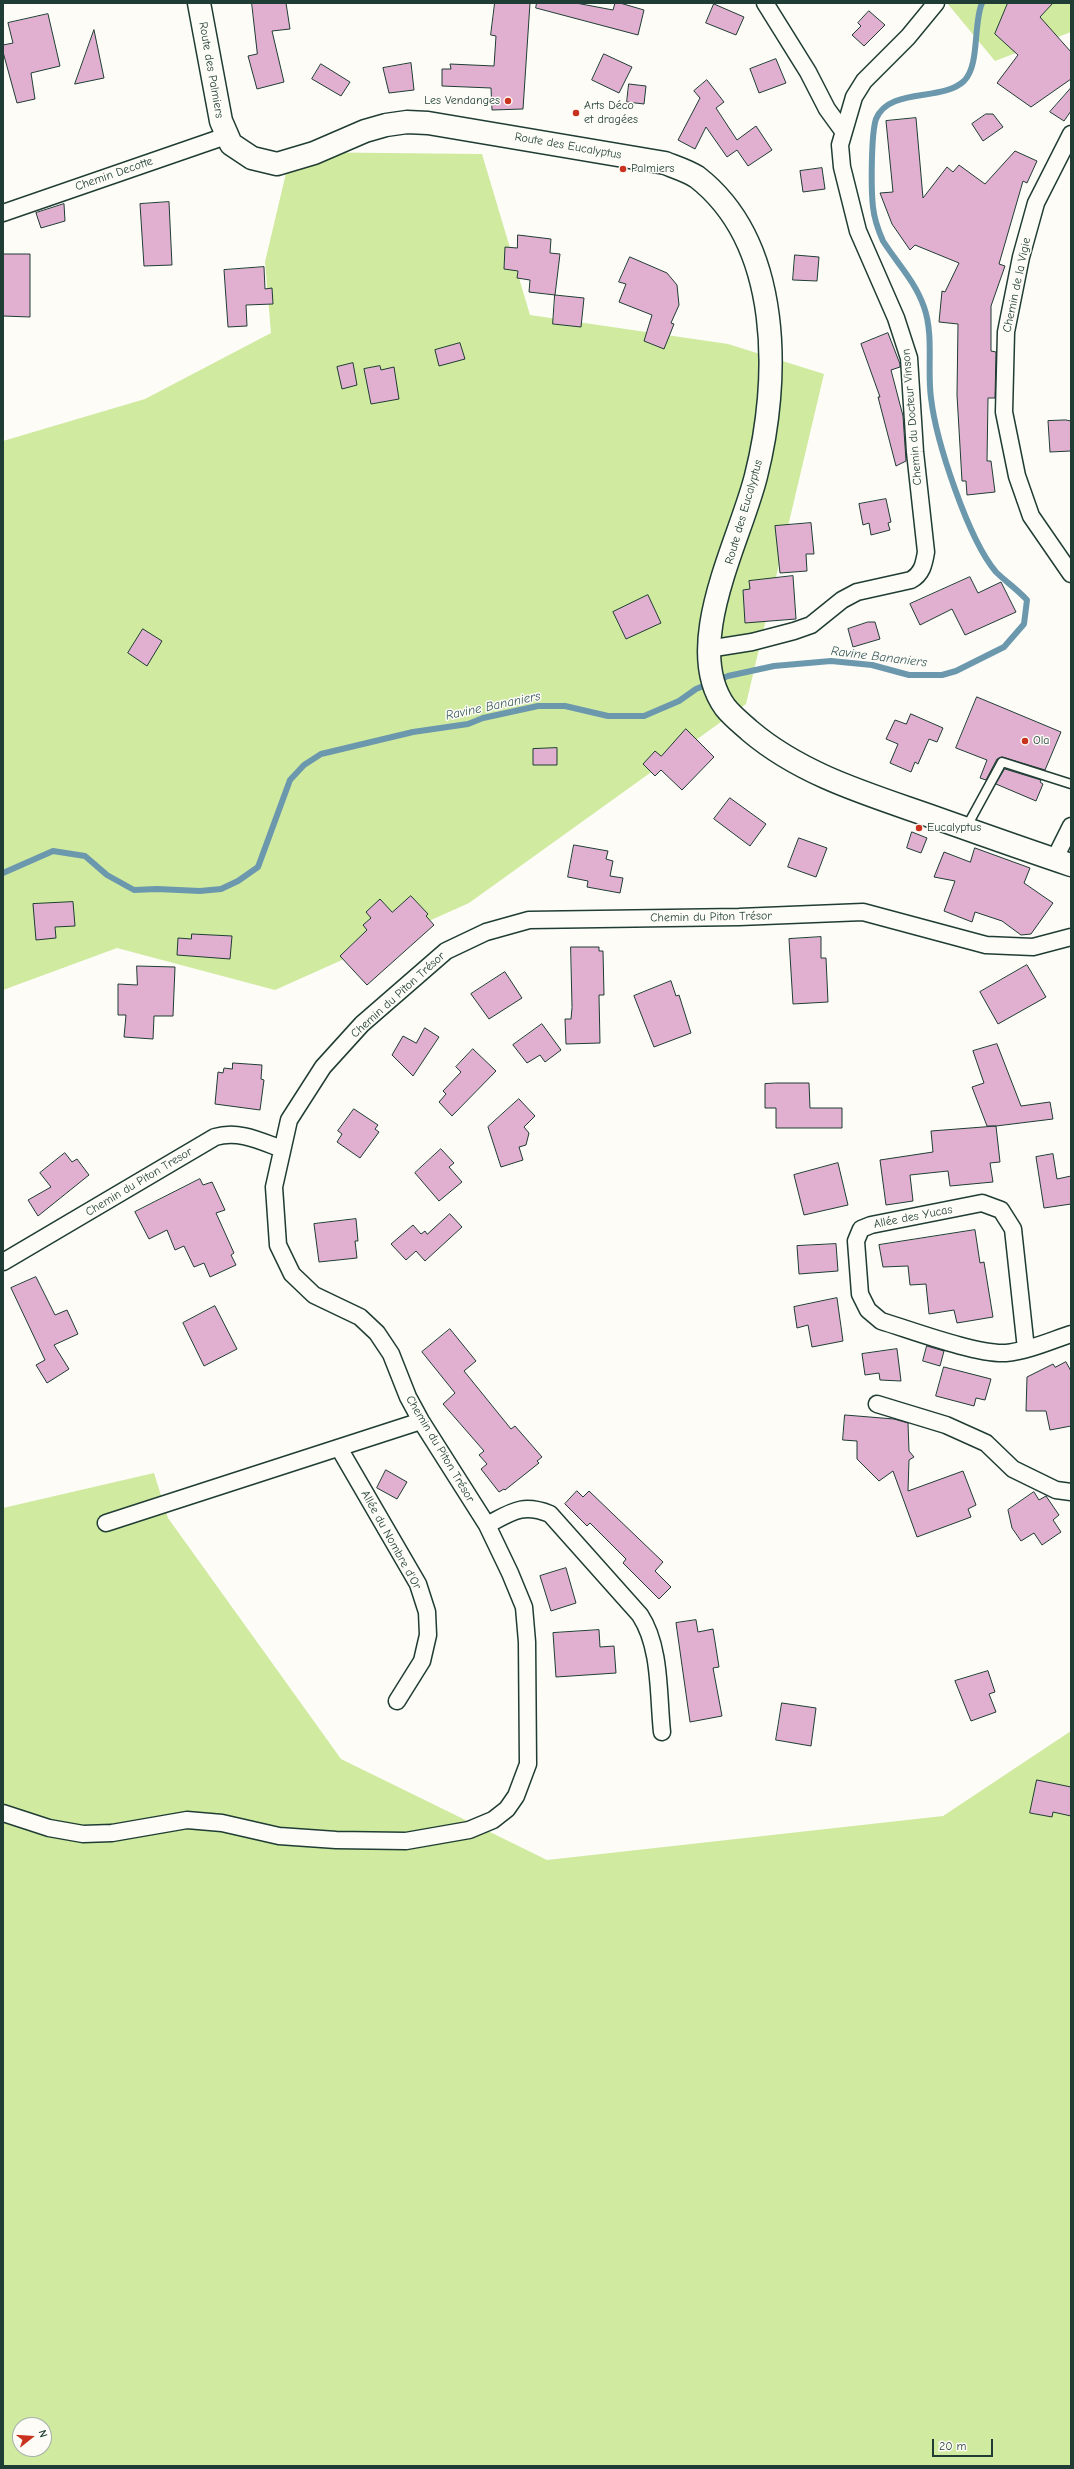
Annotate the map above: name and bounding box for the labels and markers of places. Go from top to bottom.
place label: Les Vendanges [424,94,500,108]
marker: Les Vendanges [503,96,513,106]
place label: Arts Déco et dragées [584,99,638,127]
marker: Arts Déco et dragées [571,108,581,118]
place label: Palmiers [631,162,674,176]
marker: Palmiers [618,164,628,174]
place label: Ola [1033,734,1050,748]
marker: Ola [1020,736,1030,746]
place label: Eucalyptus [927,821,981,835]
marker: Eucalyptus [914,823,924,833]

